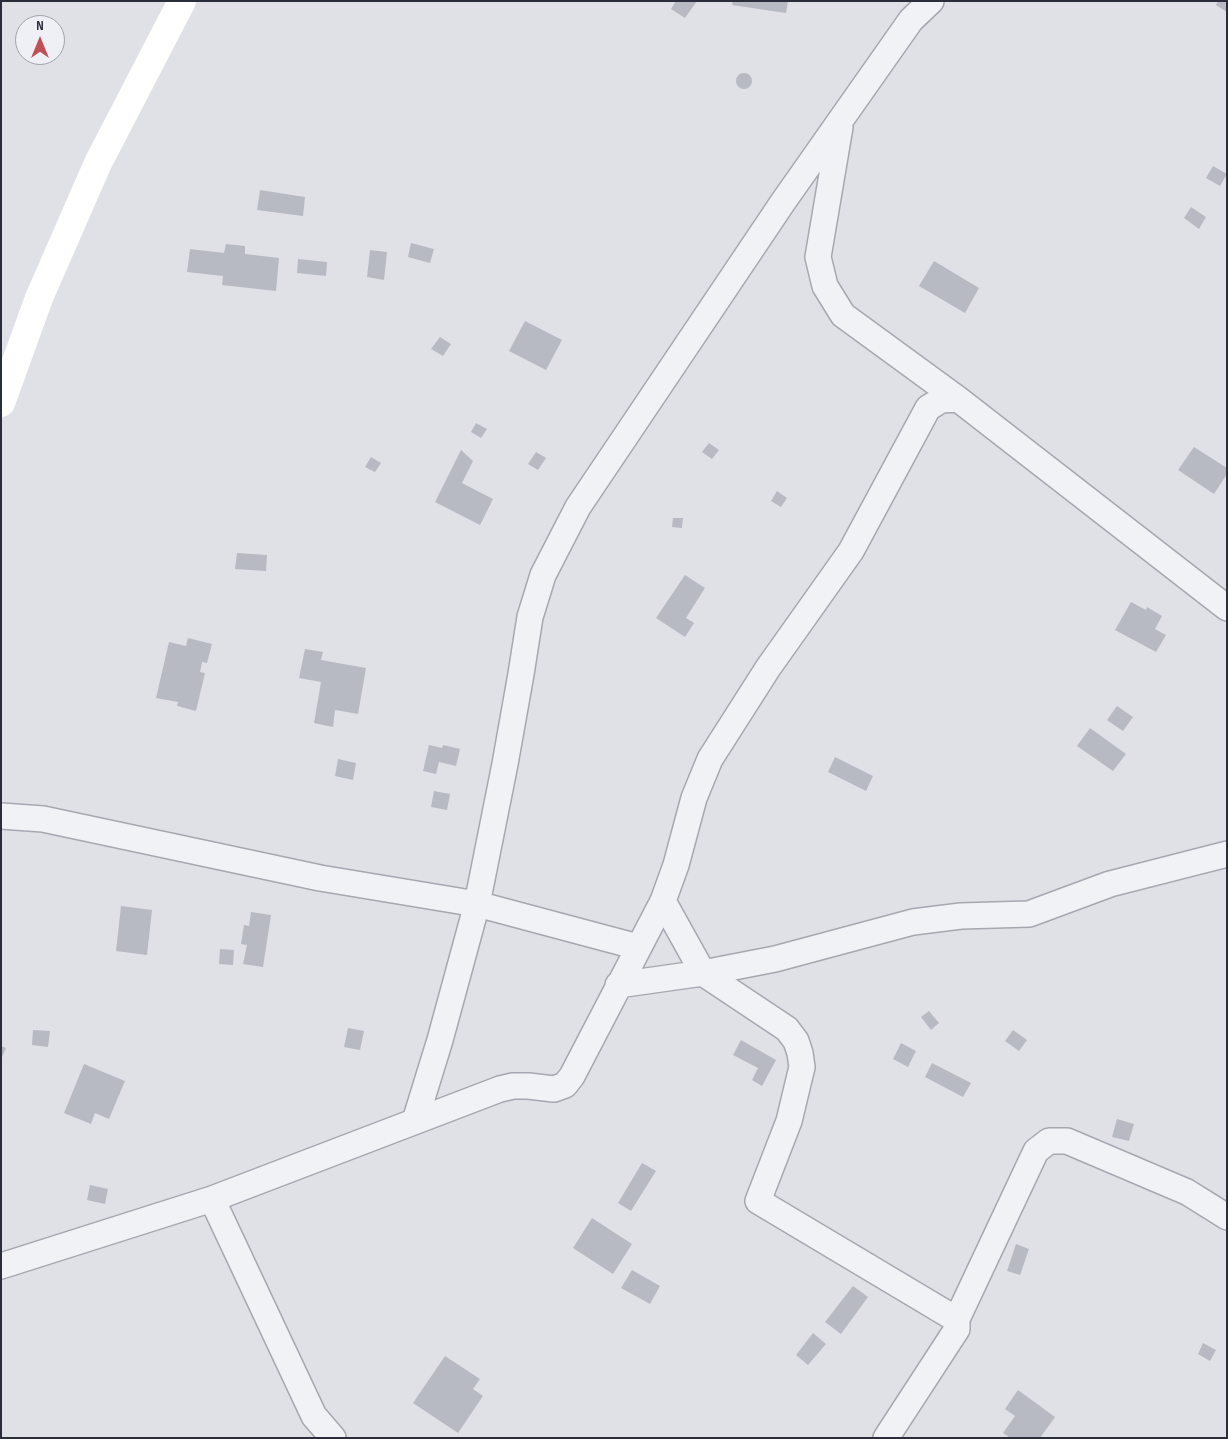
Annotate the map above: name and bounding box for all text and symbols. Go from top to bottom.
north arrow [15,15,65,65]
text: N [36,17,44,34]

